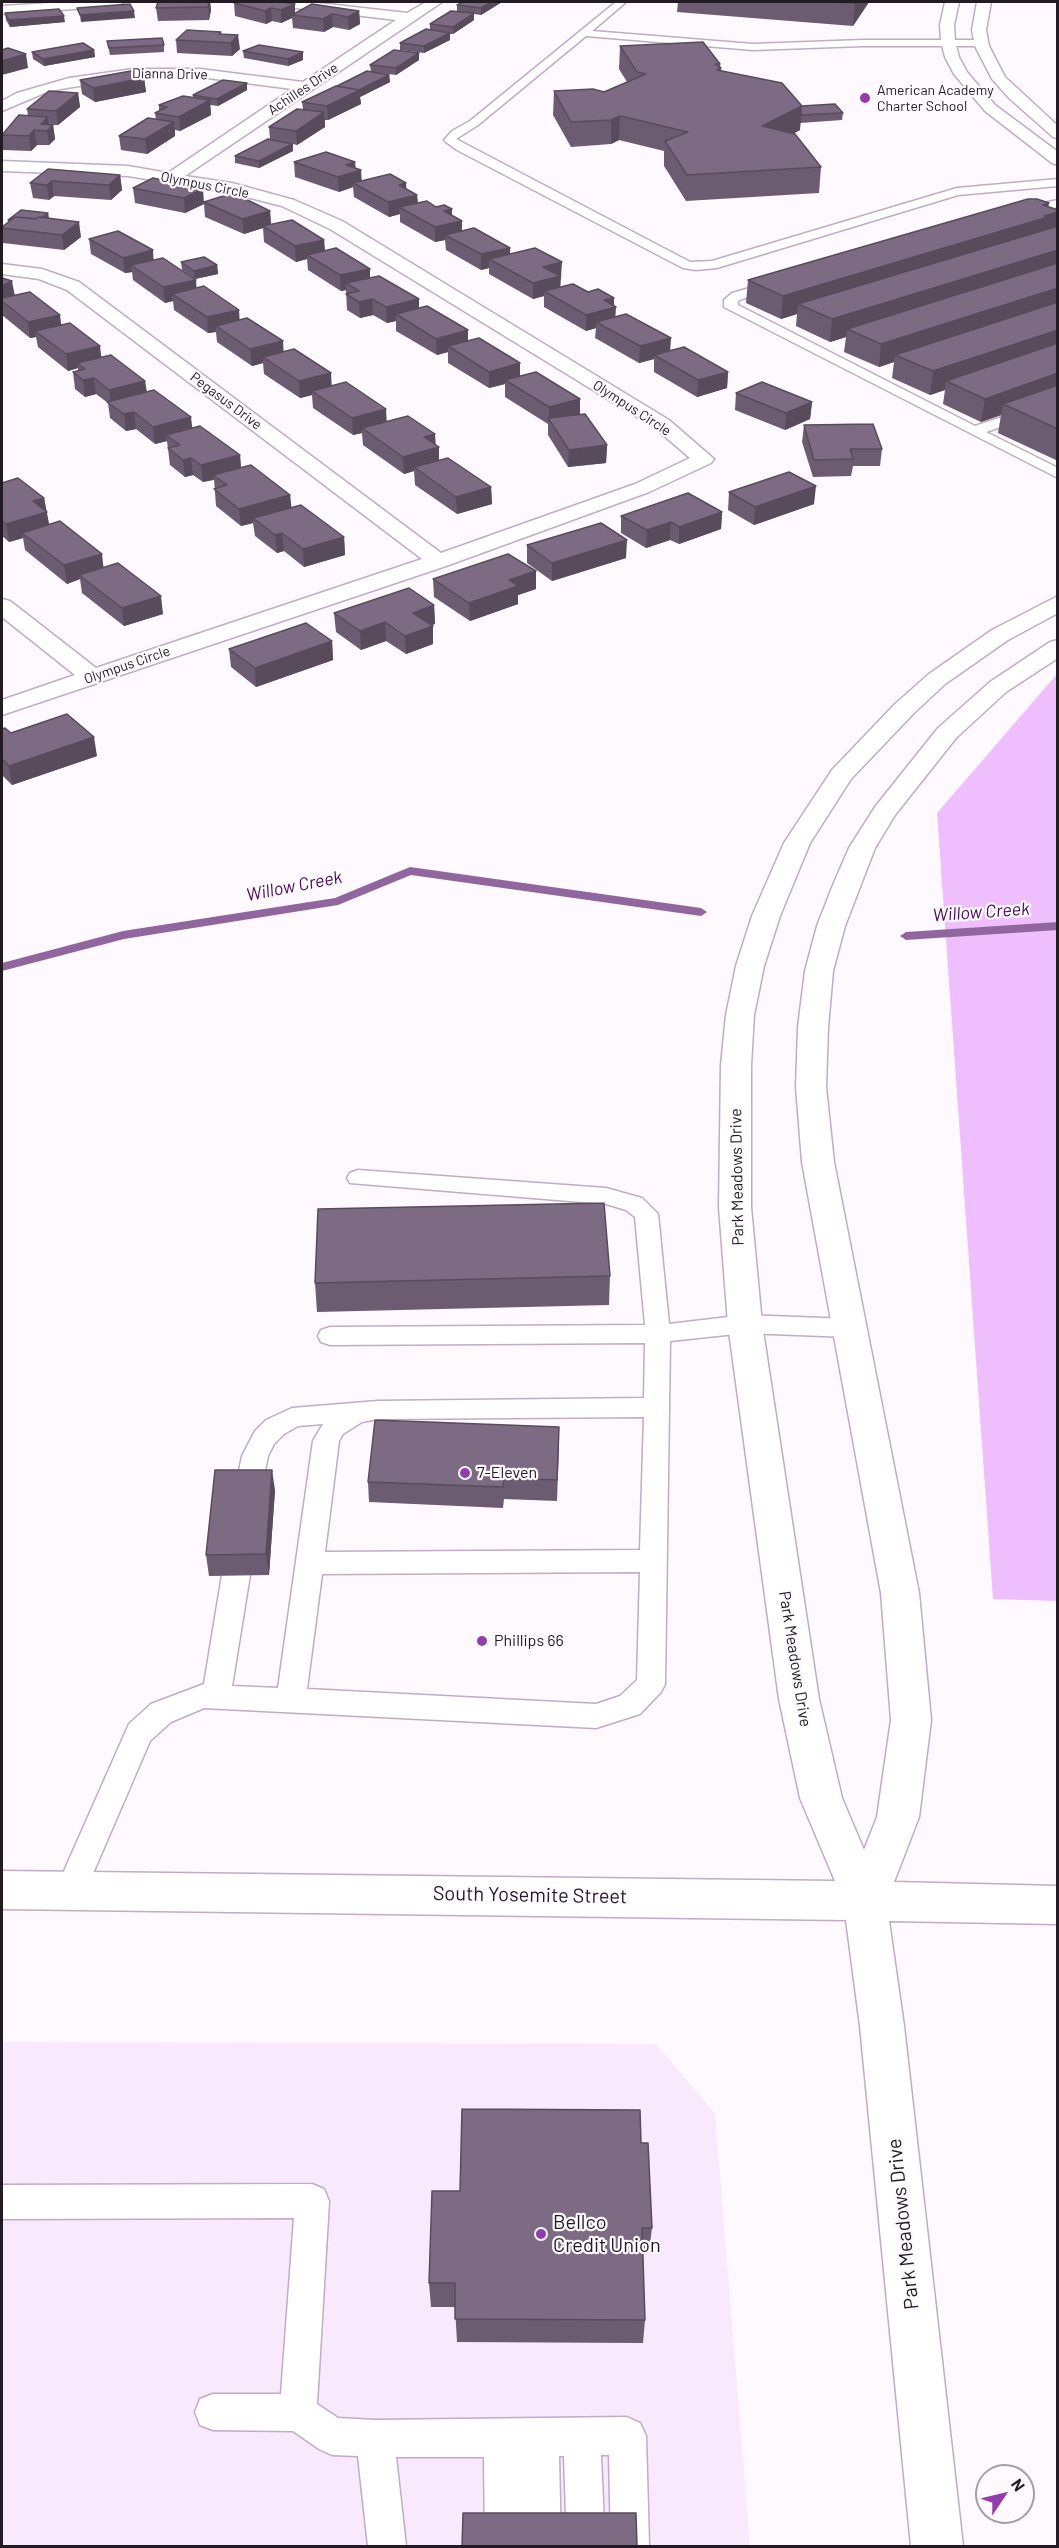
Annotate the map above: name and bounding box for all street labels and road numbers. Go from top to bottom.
street label: Achilles Drive [265,59,341,119]
street label: Dianna Drive [132,65,208,83]
street label: Olympus Circle [159,168,251,202]
street label: Pegasus Drive [187,369,265,433]
street label: Olympus Circle [590,377,674,439]
street label: Olympus Circle [82,642,172,688]
street label: Park Meadows Drive [726,1108,748,1246]
street label: Park Meadows Drive [775,1590,815,1728]
street label: South Yosemite Street [433,1881,627,1909]
street label: Park Meadows Drive [882,2137,924,2311]

